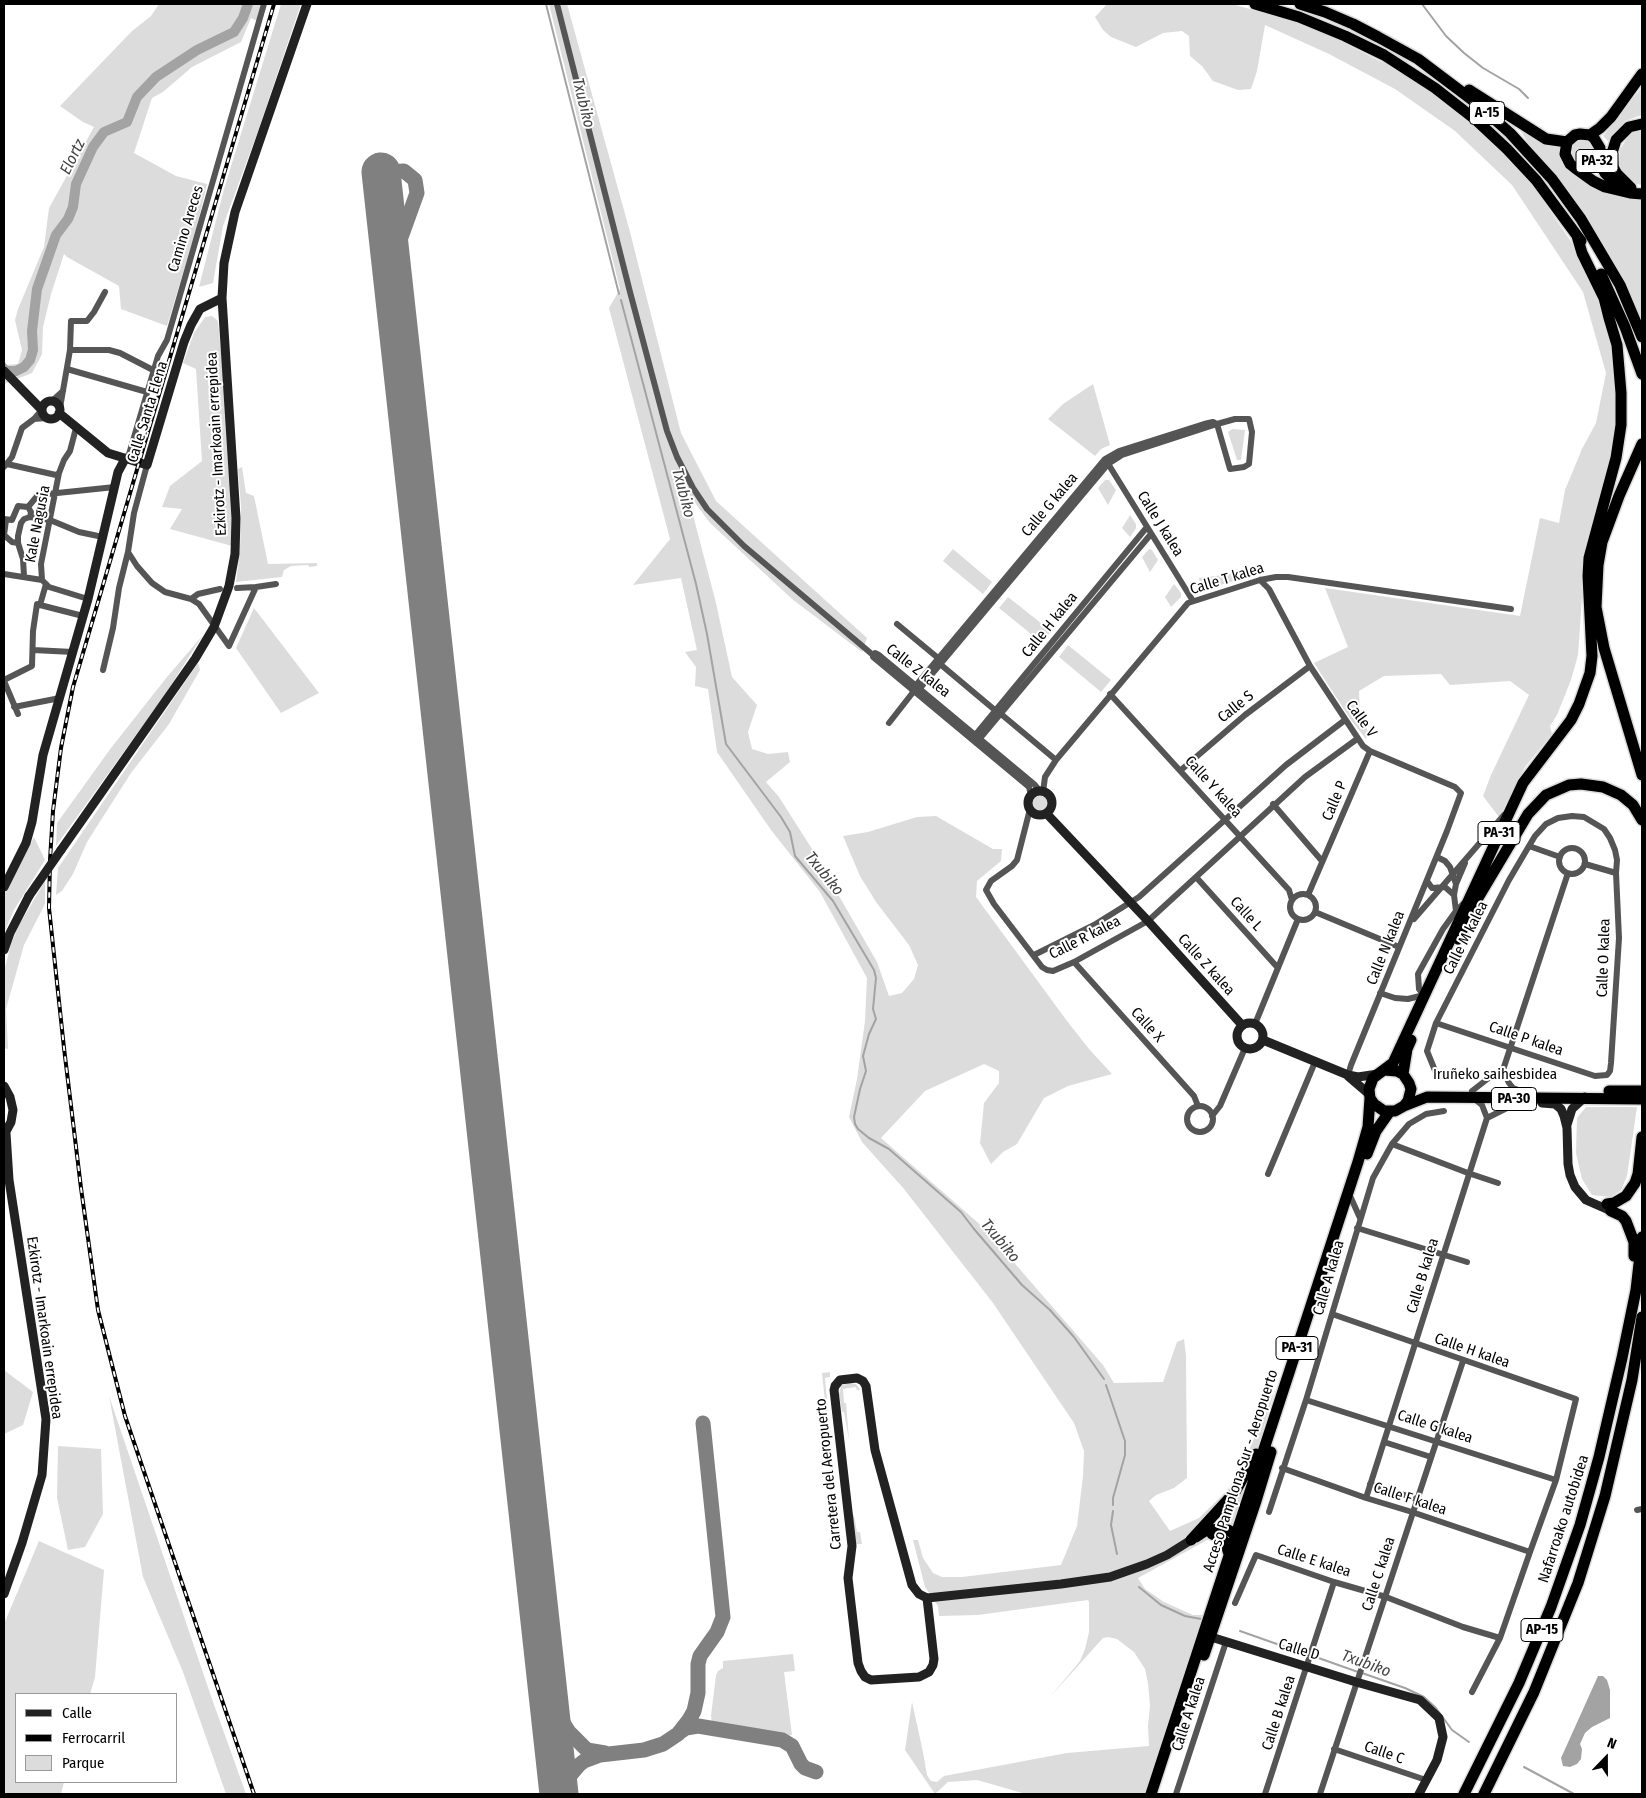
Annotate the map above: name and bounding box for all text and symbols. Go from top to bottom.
water label: Txubiko [568,76,598,130]
road number: A-15 [1470,102,1504,125]
water label: Elortz [56,136,90,178]
road number: PA-32 [1576,150,1618,172]
street label: Camino Areces [164,184,208,274]
street label: Ezkirotz - Imarkoain errepidea [203,351,231,537]
street label: Calle Santa Elena [124,359,172,465]
water label: Txubiko [667,466,699,520]
street label: Calle G kalea [1018,469,1082,541]
street label: Kale Nagusia [22,484,54,564]
street label: Calle J kalea [1133,488,1187,560]
street label: Calle T kalea [1188,559,1266,599]
street label: Calle H kalea [1018,589,1082,661]
street label: Calle Z kalea [882,640,954,702]
street label: Calle S [1214,687,1258,727]
street label: Calle V [1342,697,1380,741]
street label: Calle Y kalea [1181,752,1245,822]
street label: Calle P [1319,778,1351,824]
road number: PA-31 [1478,821,1520,844]
water label: Txubiko [801,848,847,900]
street label: Calle L [1226,893,1266,935]
street label: Calle M kalea [1440,898,1492,978]
street label: Calle N kalea [1363,908,1409,988]
street label: Calle R kalea [1046,912,1124,964]
street label: Calle O kalea [1594,918,1614,998]
street label: Calle Z kalea [1174,931,1238,999]
street label: Calle X [1127,1004,1167,1046]
street label: Calle P kalea [1487,1018,1565,1060]
street label: Iruñeko saihesbidea [1433,1066,1557,1084]
road number: PA-30 [1492,1088,1536,1110]
water label: Txubiko [976,1215,1024,1267]
street label: Ezkirotz - Imarkoain errepidea [22,1235,66,1421]
street label: Calle B kalea [1403,1236,1443,1316]
street label: Calle A kalea [1310,1238,1348,1318]
street label: Calle H kalea [1432,1330,1512,1372]
road number: PA-31 [1276,1336,1318,1360]
street label: Acceso Pamplona Sur - Aeropuerto [1200,1367,1282,1575]
street label: Carretera del Aeropuerto [812,1397,846,1551]
street label: Calle G kalea [1395,1406,1475,1448]
street label: Nafarroako autobidea [1535,1453,1593,1585]
street label: Calle F kalea [1371,1479,1449,1519]
street label: Calle C kalea [1359,1535,1399,1613]
street label: Calle E kalea [1275,1541,1353,1581]
road number: AP-15 [1521,1618,1563,1642]
street label: Calle D [1276,1635,1322,1665]
water label: Txubiko [1339,1646,1393,1682]
street label: Calle B kalea [1258,1673,1300,1753]
street label: Calle A kalea [1168,1674,1210,1754]
legend [15,1693,178,1783]
text: Calle [62,1704,92,1722]
text: Ferrocarril [62,1729,125,1747]
north arrow [1581,1733,1631,1783]
text: N [1605,1734,1619,1753]
street label: Calle C [1362,1738,1406,1768]
text: Parque [62,1754,105,1772]

